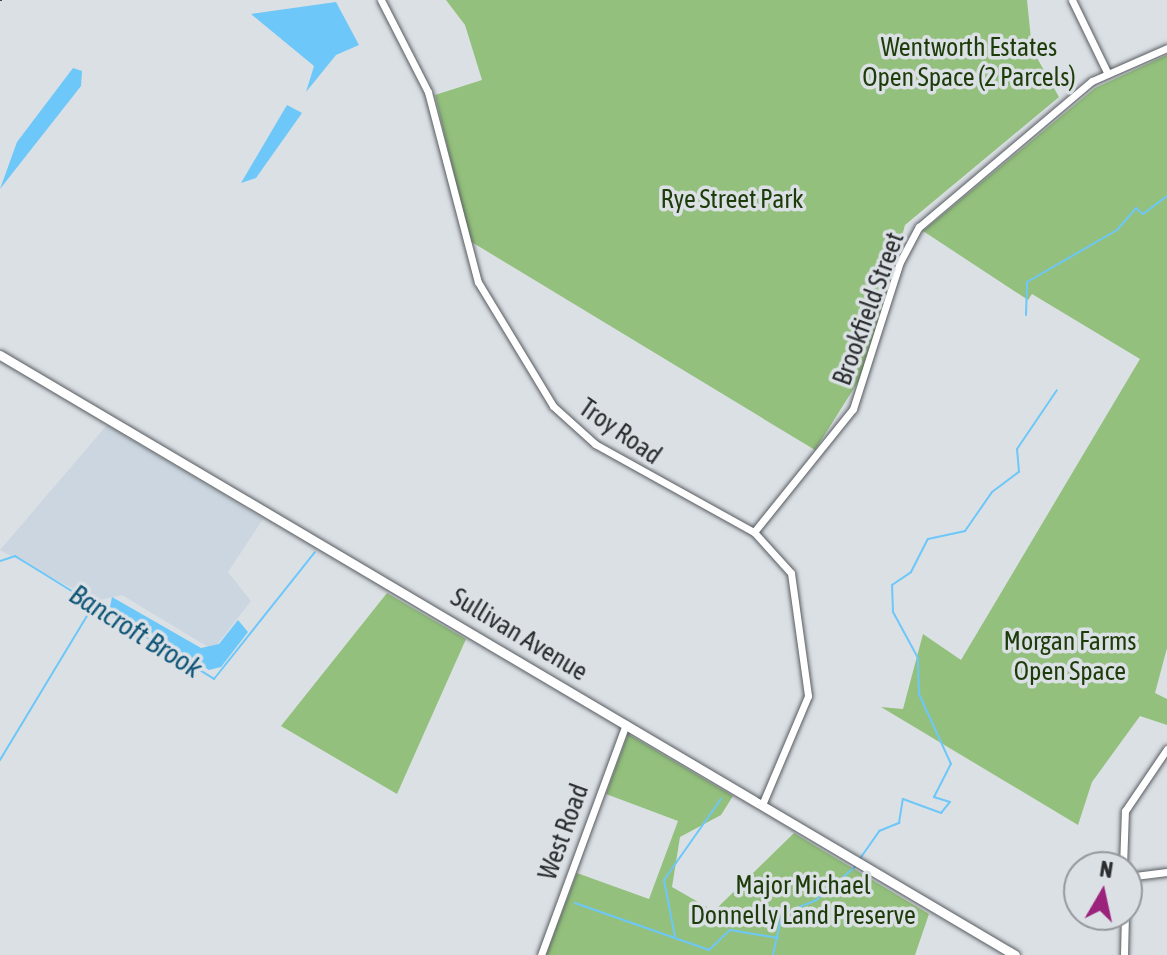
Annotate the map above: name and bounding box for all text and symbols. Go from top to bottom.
park label: Wentworth Estates Open Space (2 Parcels) [862,32,1076,94]
park label: Rye Street Park [661,184,803,216]
street label: Brookfield Street [827,228,911,390]
street label: Troy Road [573,392,667,472]
water label: Bancroft Brook [64,577,208,685]
street label: Sullivan Avenue [445,582,593,688]
park label: Morgan Farms Open Space [1003,626,1137,688]
street label: West Road [532,780,596,884]
north arrow [1063,851,1143,931]
text: N [1098,855,1115,883]
park label: Major Michael Donnelly Land Preserve [690,870,916,932]

